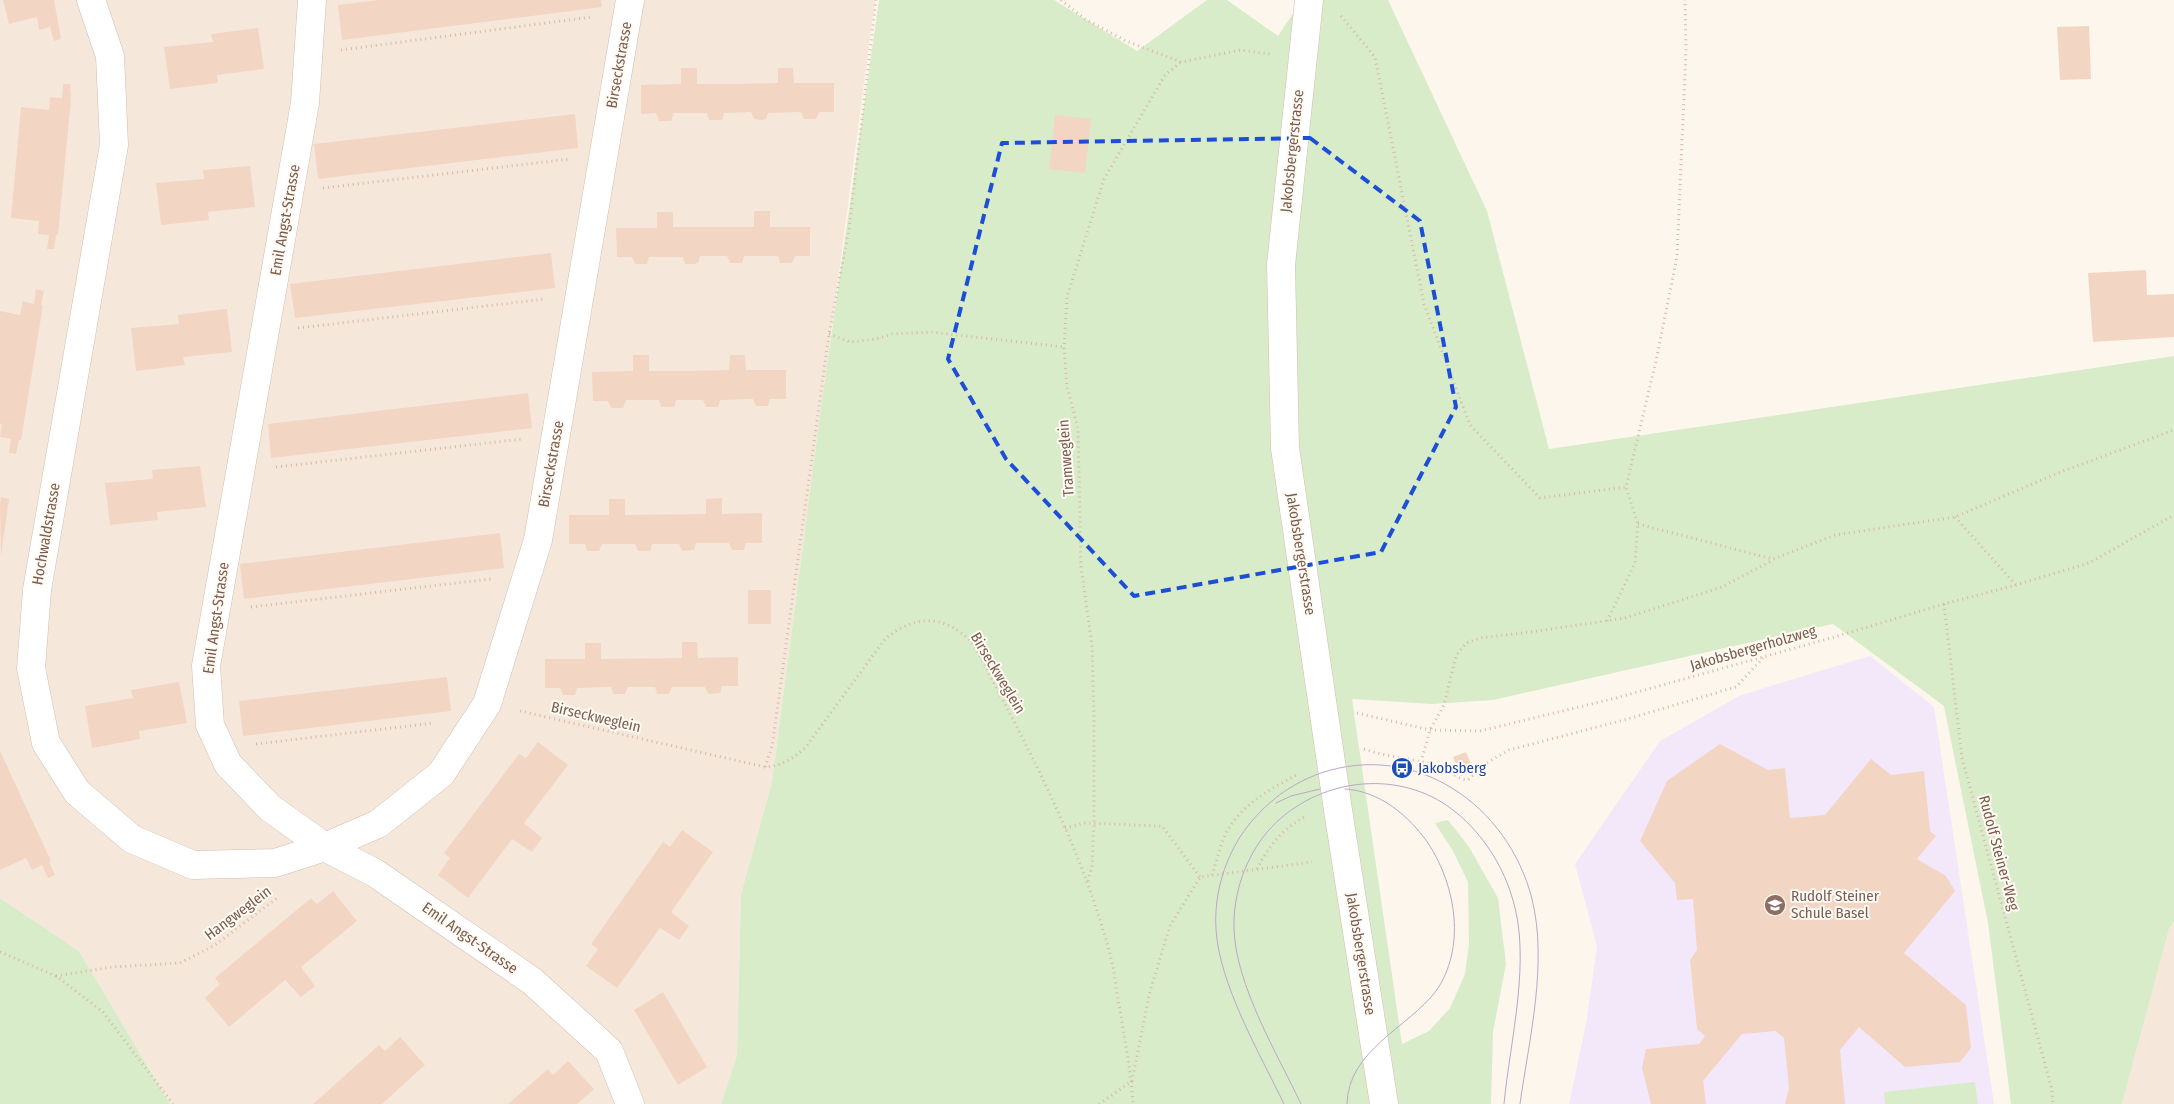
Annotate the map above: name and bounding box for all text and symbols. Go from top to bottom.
street label: Birseckstrasse [603,20,635,110]
street label: Jakobsbergerstrasse [1277,89,1307,213]
street label: Emil Angst-Strasse [266,163,304,277]
street label: Birseckstrasse [535,419,567,509]
street label: Tramweglein [1054,419,1078,497]
street label: Hochwaldstrasse [28,481,64,587]
street label: Jakobsbergerstrasse [1282,492,1320,616]
street label: Emil Angst-Strasse [199,561,233,675]
street label: Jakobsbergerholzweg [1688,621,1818,675]
street label: Birseckweglein [967,629,1029,717]
street label: Birseckweglein [549,698,643,736]
bus stop icon: Jakobsberg [1390,756,1414,780]
place label: Jakobsberg [1418,759,1486,777]
street label: Rudolf Steiner-Weg [1975,793,2023,913]
street label: Hangweglein [201,882,275,944]
place label: Rudolf Steiner Schule Basel [1791,887,1880,922]
street label: Jakobsbergerstrasse [1342,892,1380,1016]
school or university icon: Rudolf Steiner Schule Basel [1763,893,1787,917]
street label: Emil Angst-Strasse [419,898,521,978]

